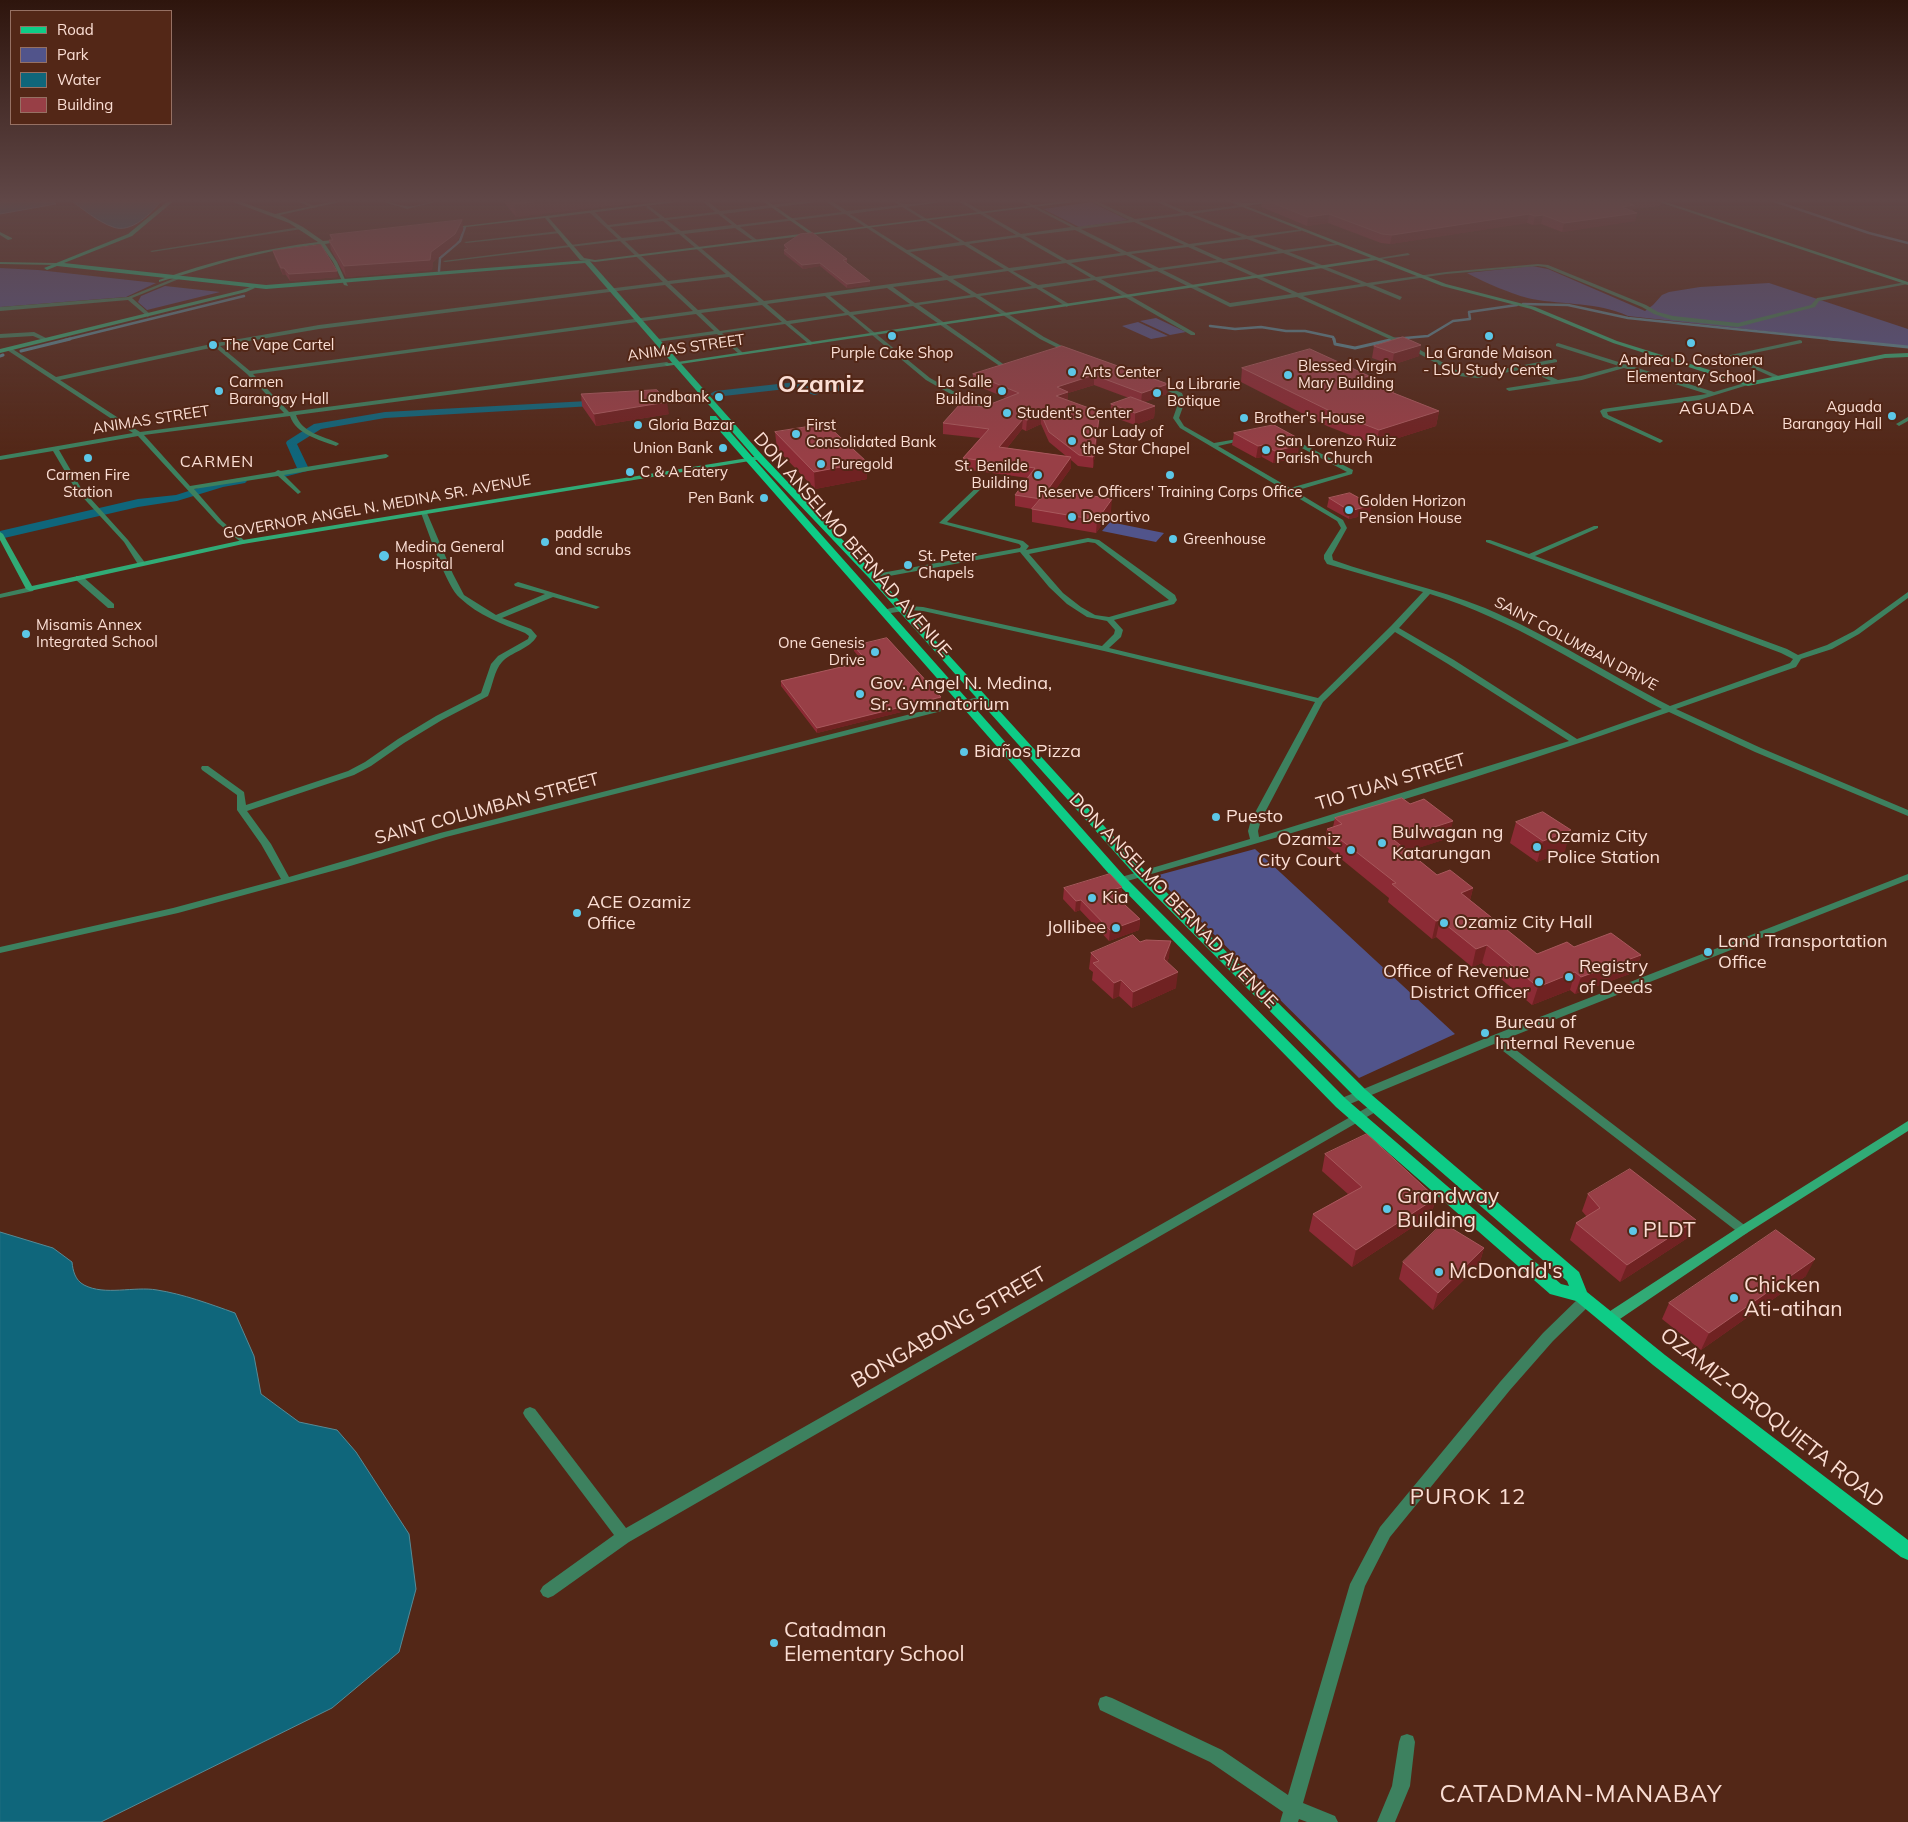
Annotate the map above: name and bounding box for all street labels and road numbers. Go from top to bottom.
street label: ANIMAS STREET [626,331,746,365]
street label: ANIMAS STREET [91,402,211,438]
street label: DON ANSELMO BERNAD AVENUE [749,428,955,662]
street label: GOVERNOR ANGEL N. MEDINA SR. AVENUE [222,471,532,543]
street label: SAINT COLUMBAN DRIVE [1491,593,1661,695]
street label: TIO TUAN STREET [1313,749,1469,815]
street label: SAINT COLUMBAN STREET [372,769,602,849]
street label: DON ANSELMO BERNAD AVENUE [1064,789,1282,1013]
street label: BONGABONG STREET [847,1262,1051,1394]
street label: OZAMIZ-OROQUIETA ROAD [1655,1323,1889,1513]

